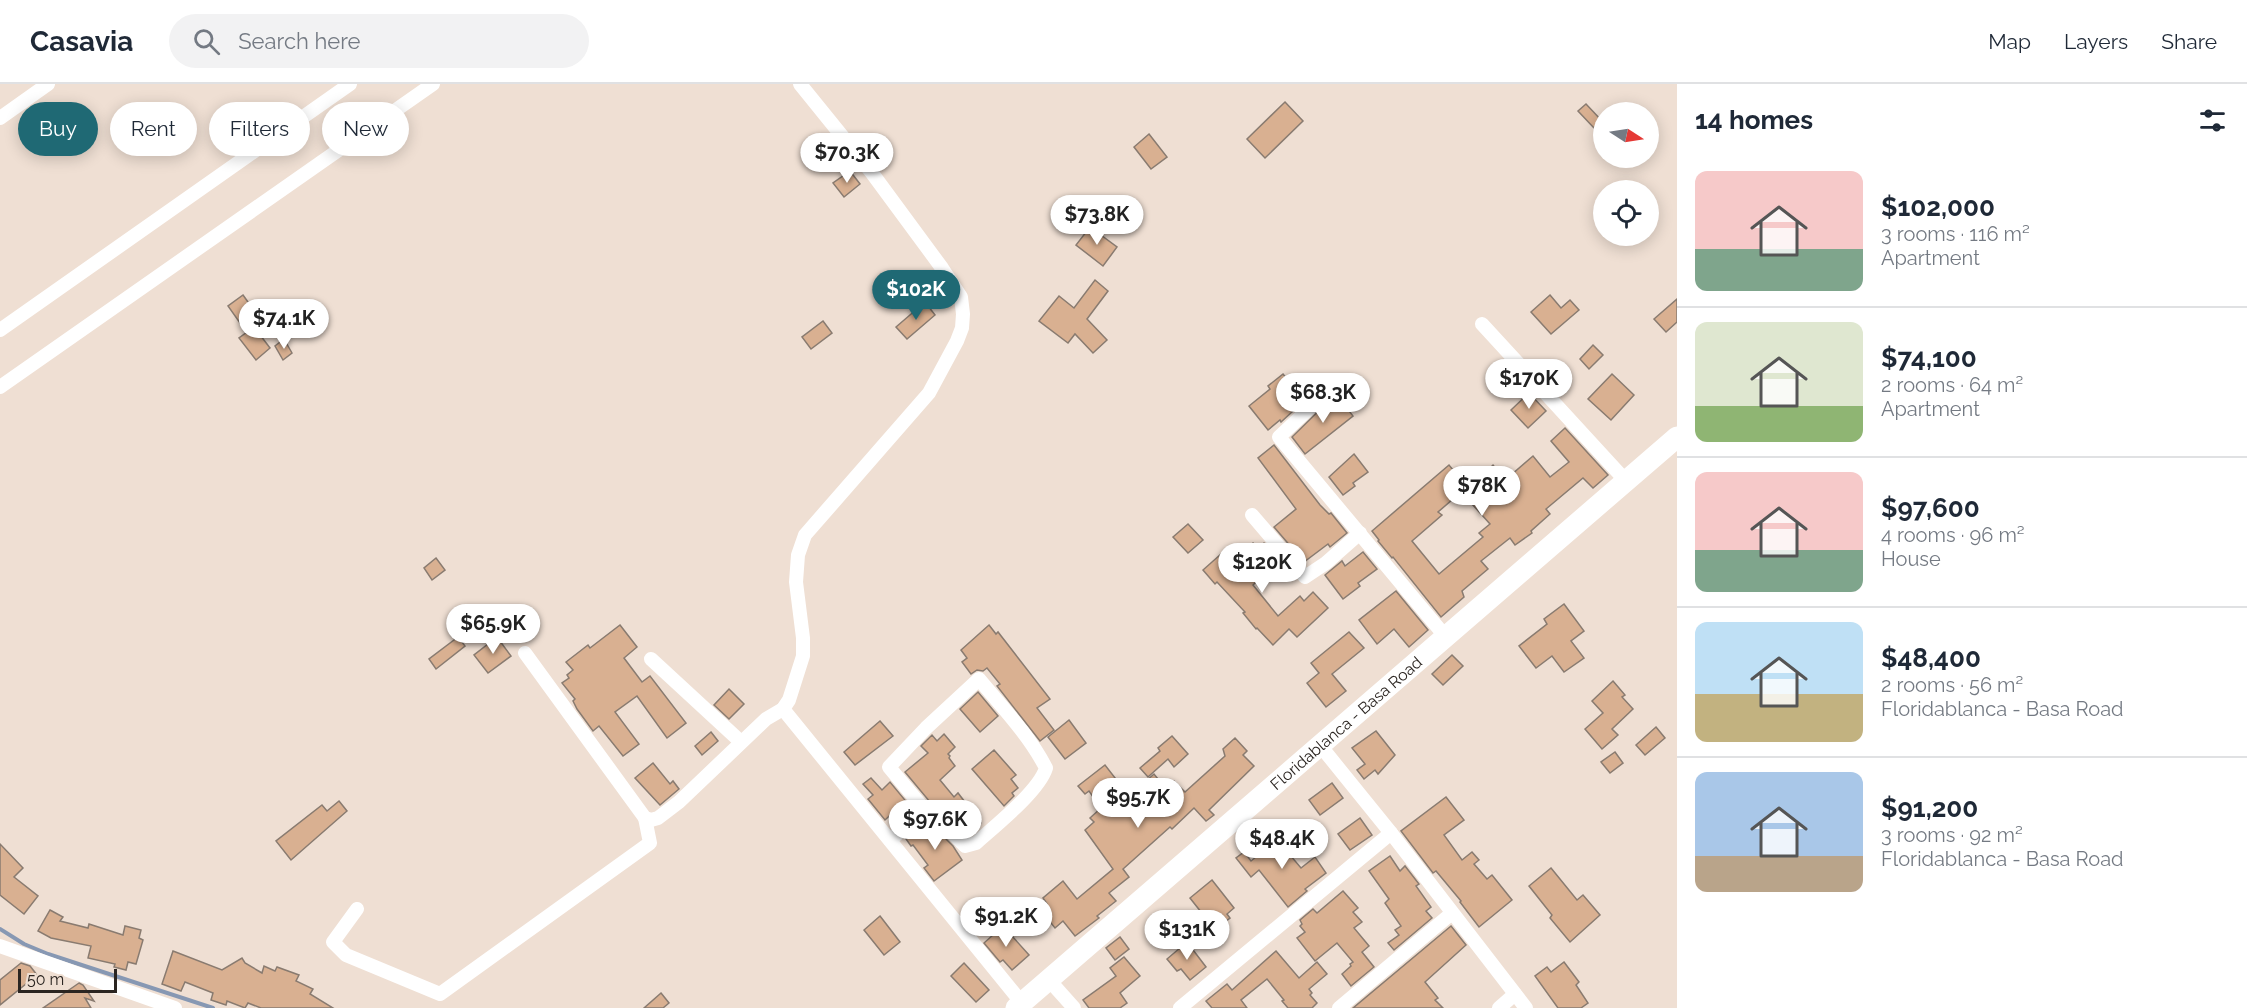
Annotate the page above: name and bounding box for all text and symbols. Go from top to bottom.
search box [169,14,589,68]
text: Casavia [30,25,133,58]
icon: search [190,25,223,58]
text: Search here [238,28,360,54]
text: Map [1988,29,2031,54]
text: Layers [2064,29,2128,54]
text: Share [2161,29,2217,54]
chip: Buy [18,102,98,156]
chip: Rent [110,102,197,156]
chip: Filters [209,102,310,156]
chip: New [322,102,409,156]
north arrow [1593,102,1659,168]
map controls [1593,102,1659,246]
icon: filters [2196,104,2229,137]
text: 14 homes [1695,105,1813,135]
pin: $70.3K [798,133,896,184]
text: $70.3K [814,140,880,164]
button: locate [1593,180,1659,246]
text: $102,000 [1881,192,1995,222]
pin: $73.8K [1048,195,1146,246]
icon: home [1743,195,1815,267]
text: $73.8K [1064,202,1130,226]
text: 3 rooms · 116 m² [1881,222,2030,246]
text: Apartment [1881,246,1980,270]
pin: $102K [874,270,958,321]
text: $102K [886,277,946,301]
pin: $74.1K [235,299,333,350]
text: $74.1K [253,306,315,330]
text: $74,100 [1881,343,1977,373]
icon: home [1743,346,1815,418]
pin: $170K [1487,359,1571,410]
text: $170K [1499,366,1559,390]
pin: $68.3K [1274,373,1372,424]
text: 2 rooms · 64 m² [1881,373,2023,397]
text: $68.3K [1290,380,1356,404]
text: Apartment [1881,397,1980,421]
pin: $78K [1446,466,1518,517]
text: $78K [1457,473,1507,497]
text: $97,600 [1881,493,1980,523]
icon: home [1743,496,1815,568]
text: 4 rooms · 96 m² [1881,523,2025,547]
pin: $120K [1220,543,1304,594]
text: House [1881,547,1941,571]
text: $120K [1232,550,1292,574]
pin: $65.9K [444,604,542,655]
text: $65.9K [460,611,526,635]
text: $48,400 [1881,643,1981,673]
icon: home [1743,646,1815,718]
street label: Floridablanca - Basa Road [1266,652,1426,794]
text: 2 rooms · 56 m² [1881,673,2023,697]
text: Floridablanca - Basa Road [1881,697,2124,721]
pin: $95.7K [1089,778,1187,829]
text: $95.7K [1106,785,1170,809]
text: $91,200 [1881,793,1978,823]
icon: home [1743,796,1815,868]
pin: $97.6K [886,800,984,851]
text: $97.6K [903,807,967,831]
pin: $48.4K [1233,819,1331,870]
text: 3 rooms · 92 m² [1881,823,2023,847]
text: $48.4K [1249,826,1315,850]
text: Floridablanca - Basa Road [1881,847,2124,871]
pin: $91.2K [957,897,1055,948]
text: $91.2K [974,904,1038,928]
pin: $131K [1145,910,1229,961]
text: $131K [1159,917,1215,941]
scale bar [18,966,117,994]
text: 50 m [27,970,64,989]

